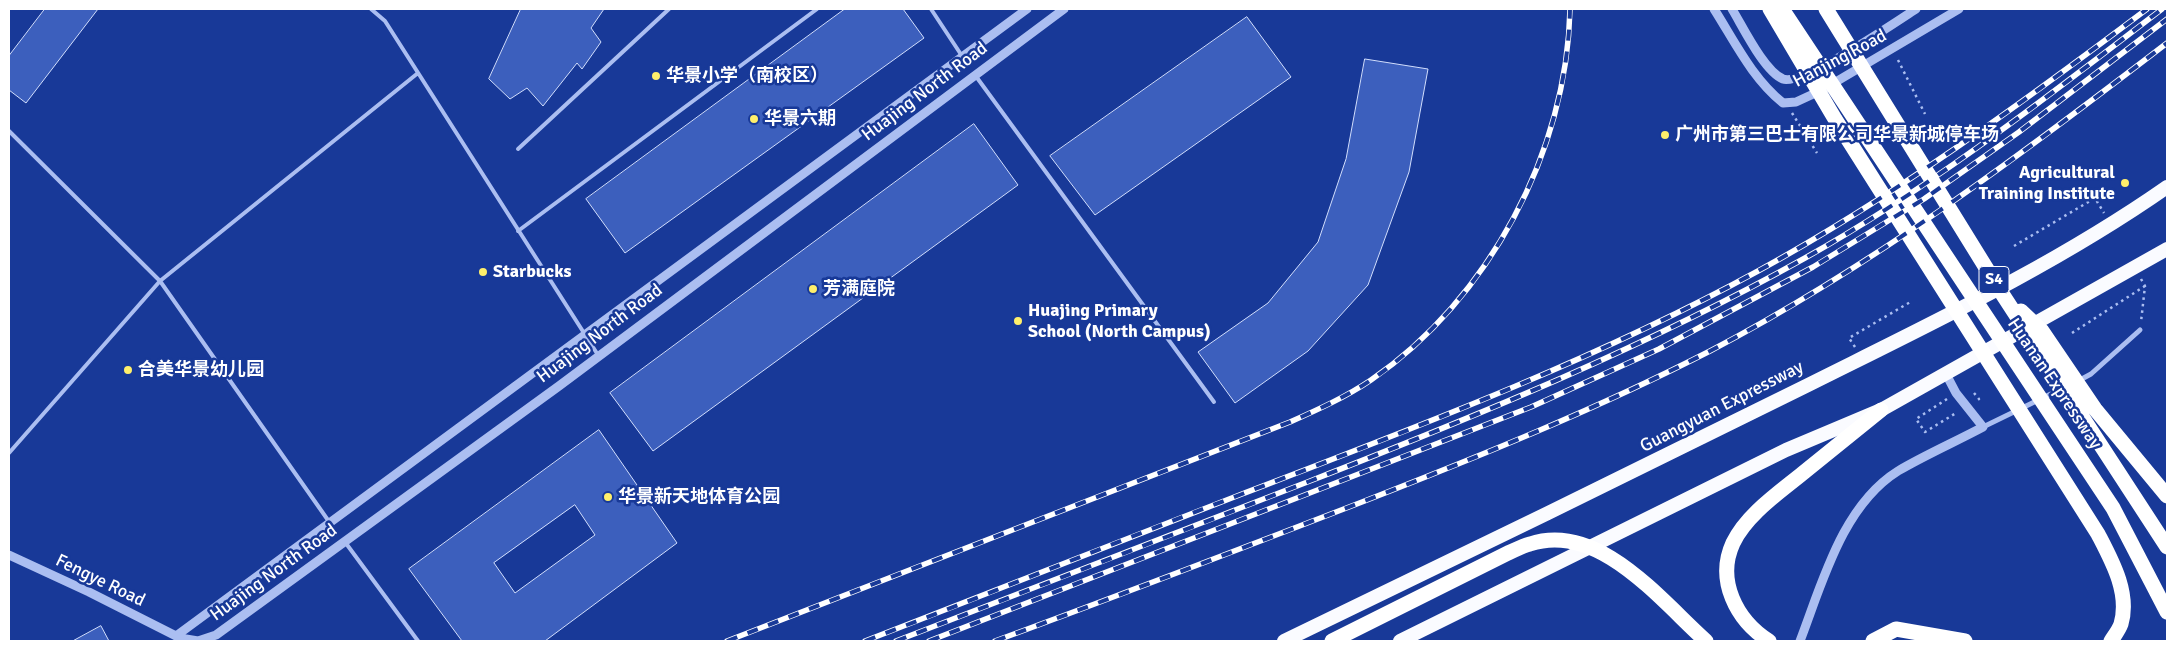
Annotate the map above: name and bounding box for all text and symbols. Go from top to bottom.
street label: Hanjing Road [1790,25,1890,93]
street label: Huajing North Road [858,38,992,146]
place label: 华景小学（南校区） [666,65,828,87]
marker: 华景小学（南校区） [650,70,662,82]
place label: 华景六期 [764,108,836,130]
marker: 华景六期 [748,113,760,125]
place label: 广州市第三巴士有限公司华景新城停车场 [1675,124,1999,146]
marker: 广州市第三巴士有限公司华景新城停车场 [1659,129,1671,141]
place label: Agricultural Training Institute [1979,162,2115,204]
marker: Agricultural Training Institute [2119,177,2131,189]
place label: Starbucks [493,261,572,283]
marker: Starbucks [477,266,489,278]
road number: S4 [1979,266,2009,294]
place label: 芳满庭院 [823,278,895,300]
street label: Huajing North Road [533,280,667,388]
marker: 芳满庭院 [807,283,819,295]
place label: Huajing Primary School (North Campus) [1028,300,1211,342]
marker: Huajing Primary School (North Campus) [1012,315,1024,327]
street label: Huanan Expressway [2002,315,2106,453]
street label: Guangyuan Expressway [1637,356,1807,458]
place label: 合美华景幼儿园 [138,359,264,381]
marker: 合美华景幼儿园 [122,364,134,376]
place label: 华景新天地体育公园 [618,486,780,508]
marker: 华景新天地体育公园 [602,491,614,503]
street label: Huajing North Road [206,520,342,626]
street label: Fengye Road [52,550,148,612]

